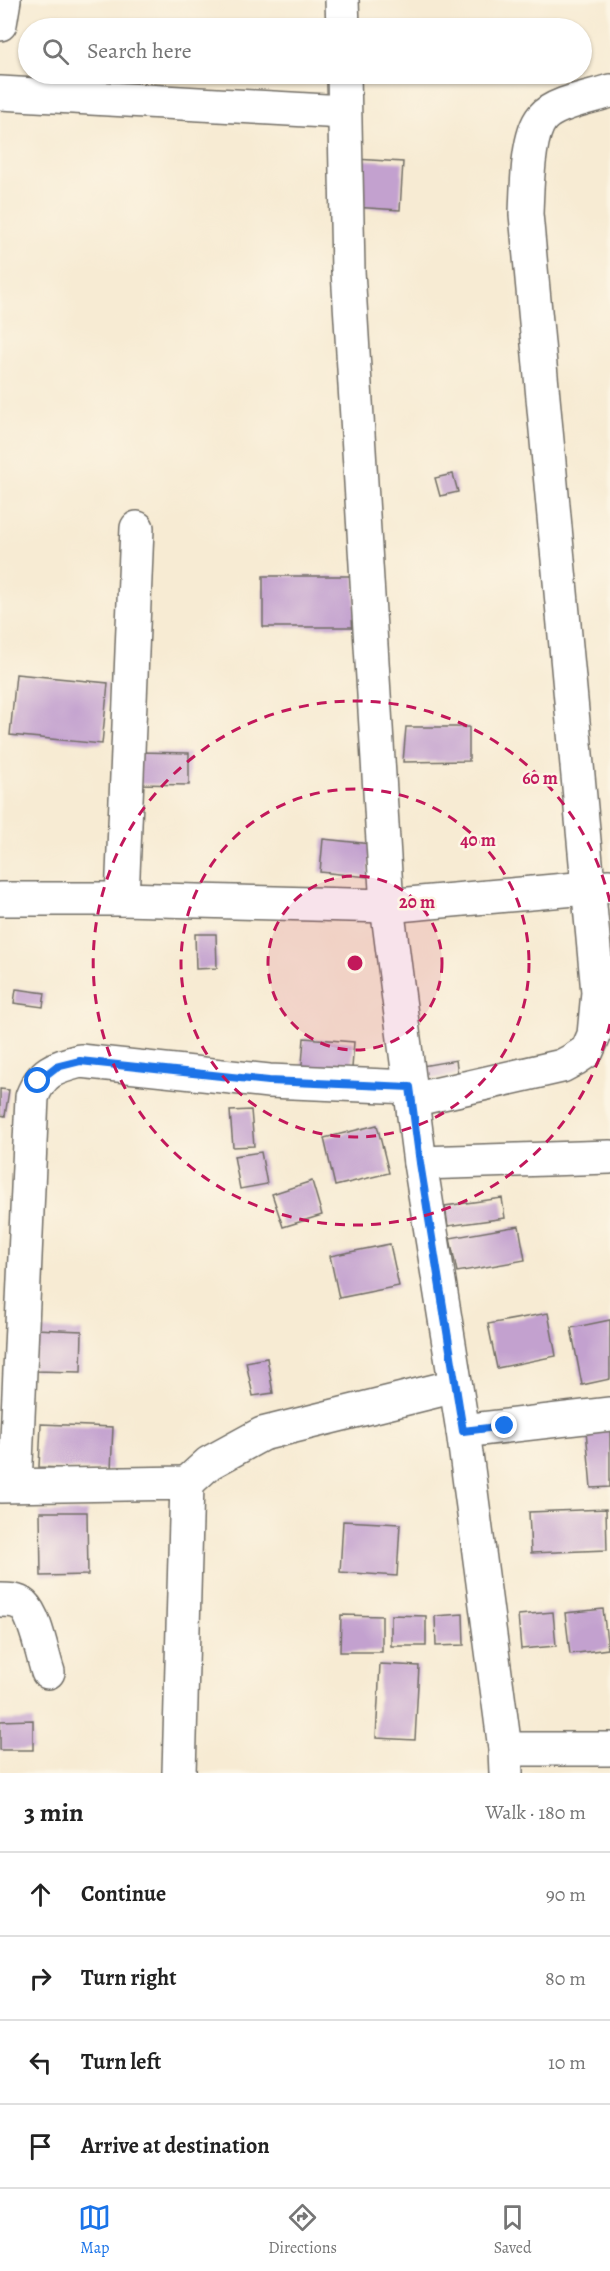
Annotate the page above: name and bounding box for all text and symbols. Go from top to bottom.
search box [18,18,592,84]
icon: search [39,35,72,68]
text: Search here [87,36,192,66]
text: 60 m [522,766,558,790]
text: 40 m [460,828,496,852]
text: 20 m [399,890,435,914]
centre of rings [345,953,365,973]
route start [24,1067,50,1093]
route end [491,1412,517,1438]
text: 3 min [24,1795,84,1830]
text: Walk · 180 m [485,1799,586,1826]
icon: ahead [24,1878,57,1911]
text: Continue [81,1879,166,1909]
text: 90 m [546,1881,586,1908]
icon: right [24,1962,57,1995]
text: Turn right [81,1963,177,1993]
text: 80 m [545,1965,586,1992]
icon: left [24,2046,57,2079]
text: Turn left [81,2047,161,2077]
text: 10 m [548,2049,586,2076]
icon: arrive [24,2130,57,2163]
text: Arrive at destination [81,2131,270,2161]
tab: Map [78,2201,111,2259]
tab: Directions [268,2201,337,2259]
tab: Saved [494,2201,532,2259]

